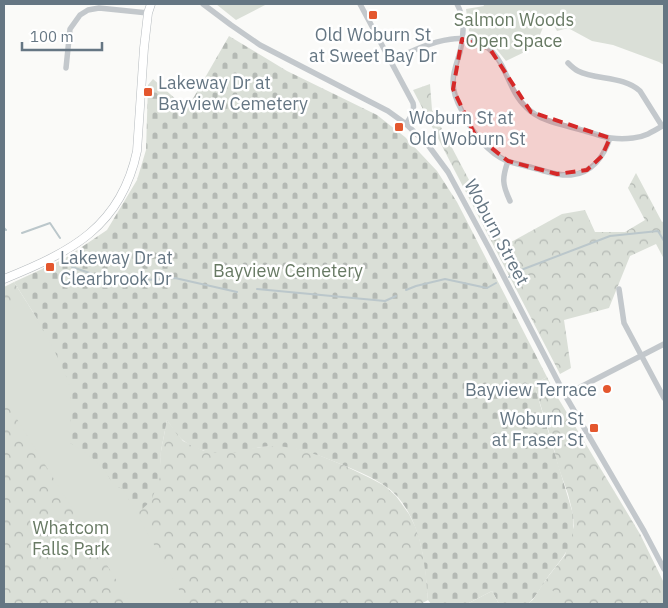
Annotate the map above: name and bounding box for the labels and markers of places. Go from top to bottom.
marker: Old Woburn St at Sweet Bay Dr [367,9,379,21]
place label: Old Woburn St at Sweet Bay Dr [309,23,437,67]
place label: Lakeway Dr at Bayview Cemetery [158,71,308,115]
marker: Lakeway Dr at Bayview Cemetery [142,86,154,98]
place label: Woburn St at Old Woburn St [409,106,526,150]
marker: Woburn St at Old Woburn St [393,121,405,133]
place label: Lakeway Dr at Clearbrook Dr [60,246,173,290]
marker: Lakeway Dr at Clearbrook Dr [44,261,56,273]
place label: Bayview Terrace [465,378,597,401]
marker: Bayview Terrace [601,383,613,395]
place label: Woburn St at Fraser St [492,407,584,451]
marker: Woburn St at Fraser St [588,422,600,434]

